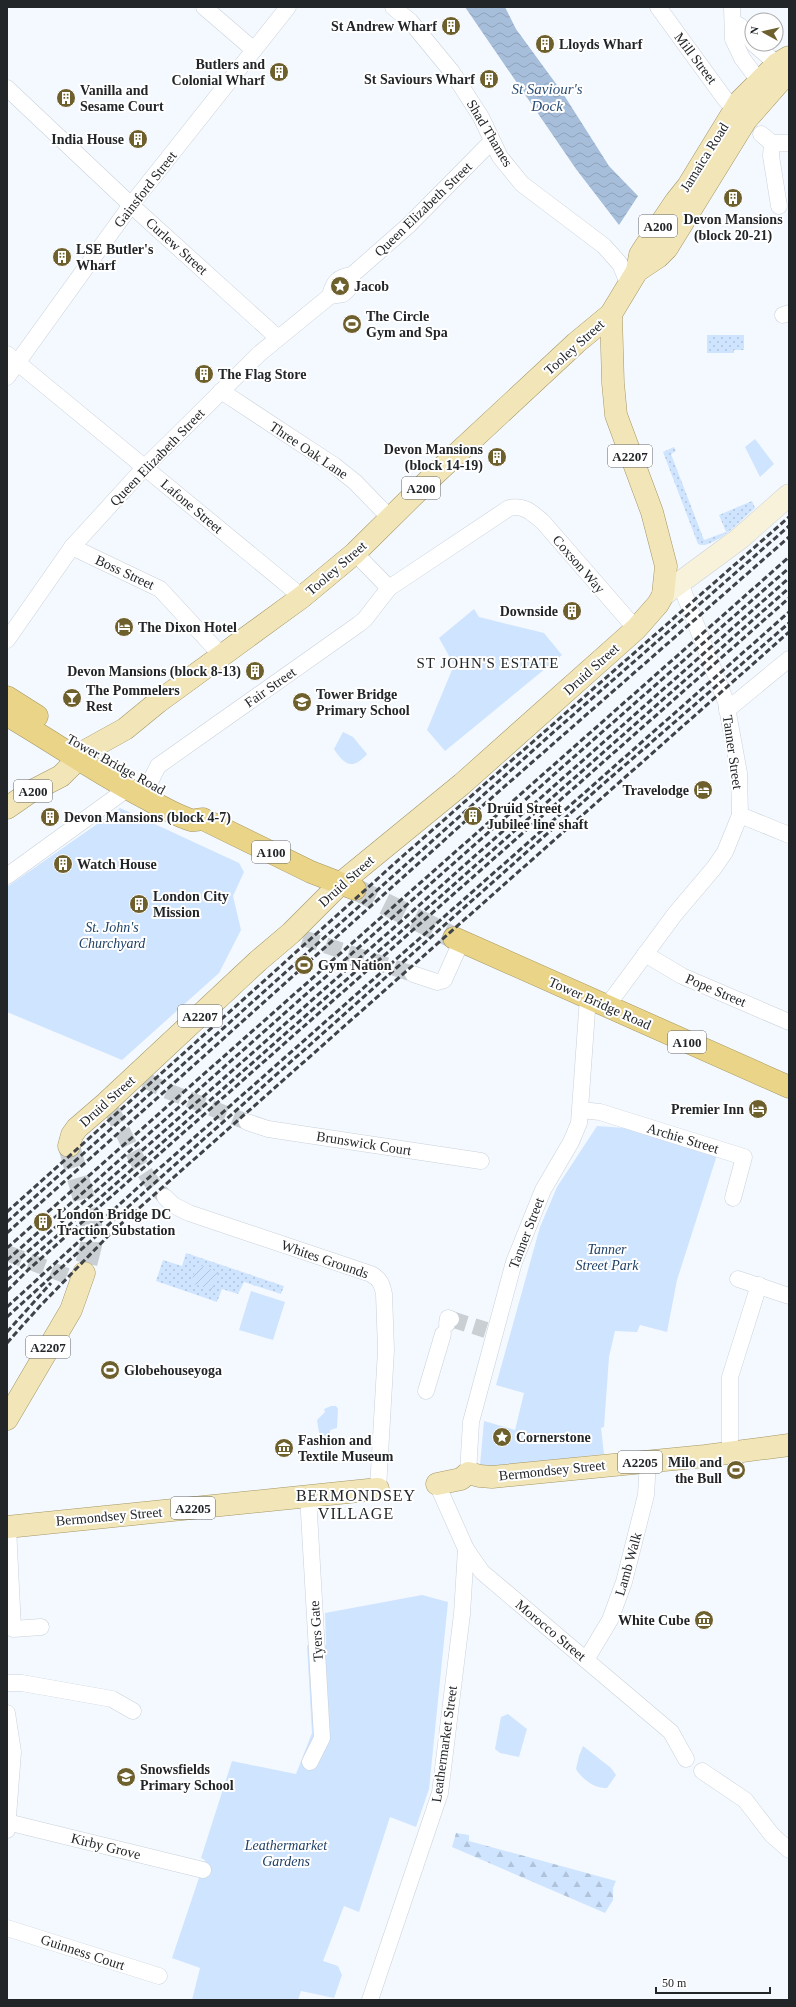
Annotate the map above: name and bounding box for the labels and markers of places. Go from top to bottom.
building icon: St Andrew Wharf [440,15,462,37]
place label: St Andrew Wharf [331,19,437,34]
building icon: Lloyds Wharf [534,33,556,55]
place label: Lloyds Wharf [559,37,643,52]
place label: Butlers and Colonial Wharf [172,57,265,88]
building icon: Butlers and Colonial Wharf [268,61,290,83]
building icon: St Saviours Wharf [478,68,500,90]
place label: St Saviours Wharf [364,72,475,87]
place label: Vanilla and Sesame Court [80,83,164,114]
building icon: Vanilla and Sesame Court [55,87,77,109]
building icon: India House [127,128,149,150]
place label: India House [51,132,124,147]
building icon: Devon Mansions (block 20-21) [722,187,744,209]
place label: Devon Mansions (block 20-21) [683,212,783,244]
place label: LSE Butler's Wharf [76,242,154,273]
building icon: LSE Butler's Wharf [51,246,73,268]
place icon: Jacob [329,275,351,297]
place label: Jacob [354,279,389,294]
place label: The Circle Gym and Spa [366,309,448,340]
sports icon: The Circle Gym and Spa [341,313,363,335]
building icon: The Flag Store [193,363,215,385]
place label: The Flag Store [218,367,306,382]
place label: Devon Mansions (block 14-19) [384,442,484,474]
building icon: Devon Mansions (block 14-19) [486,446,508,468]
building icon: Downside [561,600,583,622]
place label: Downside [500,604,558,619]
hotel icon: The Dixon Hotel [113,616,135,638]
place label: The Dixon Hotel [138,620,237,635]
building icon: Devon Mansions (block 8-13) [244,660,266,682]
place label: Devon Mansions (block 8-13) [67,664,241,680]
place label: The Pommelers Rest [86,683,180,714]
bar icon: The Pommelers Rest [61,687,83,709]
place label: Tower Bridge Primary School [316,687,410,718]
school or university icon: Tower Bridge Primary School [291,691,313,713]
hotel icon: Travelodge [692,779,714,801]
place label: Travelodge [622,783,689,798]
place label: Druid Street Jubilee line shaft [487,801,588,832]
building icon: Druid Street Jubilee line shaft [462,805,484,827]
building icon: Devon Mansions (block 4-7) [39,806,61,828]
place label: Devon Mansions (block 4-7) [64,810,231,826]
building icon: Watch House [52,853,74,875]
place label: Watch House [77,857,157,872]
place label: London City Mission [153,889,229,920]
building icon: London City Mission [128,893,150,915]
sports icon: Gym Nation [293,954,315,976]
place label: Gym Nation [318,958,392,973]
hotel icon: Premier Inn [747,1098,769,1120]
place label: Premier Inn [671,1102,744,1117]
place label: London Bridge DC Traction Substation [57,1207,176,1238]
building icon: London Bridge DC Traction Substation [32,1211,54,1233]
sports icon: Globehouseyoga [99,1359,121,1381]
place label: Globehouseyoga [124,1363,222,1378]
place icon: Cornerstone [491,1426,513,1448]
place label: Cornerstone [516,1430,591,1445]
place label: Fashion and Textile Museum [298,1433,394,1464]
museum icon: Fashion and Textile Museum [273,1437,295,1459]
place label: Milo and the Bull [668,1455,722,1486]
sports icon: Milo and the Bull [725,1459,747,1481]
museum icon: White Cube [693,1609,715,1631]
place label: White Cube [618,1613,690,1628]
place label: Snowsfields Primary School [140,1762,234,1793]
school or university icon: Snowsfields Primary School [115,1766,137,1788]

